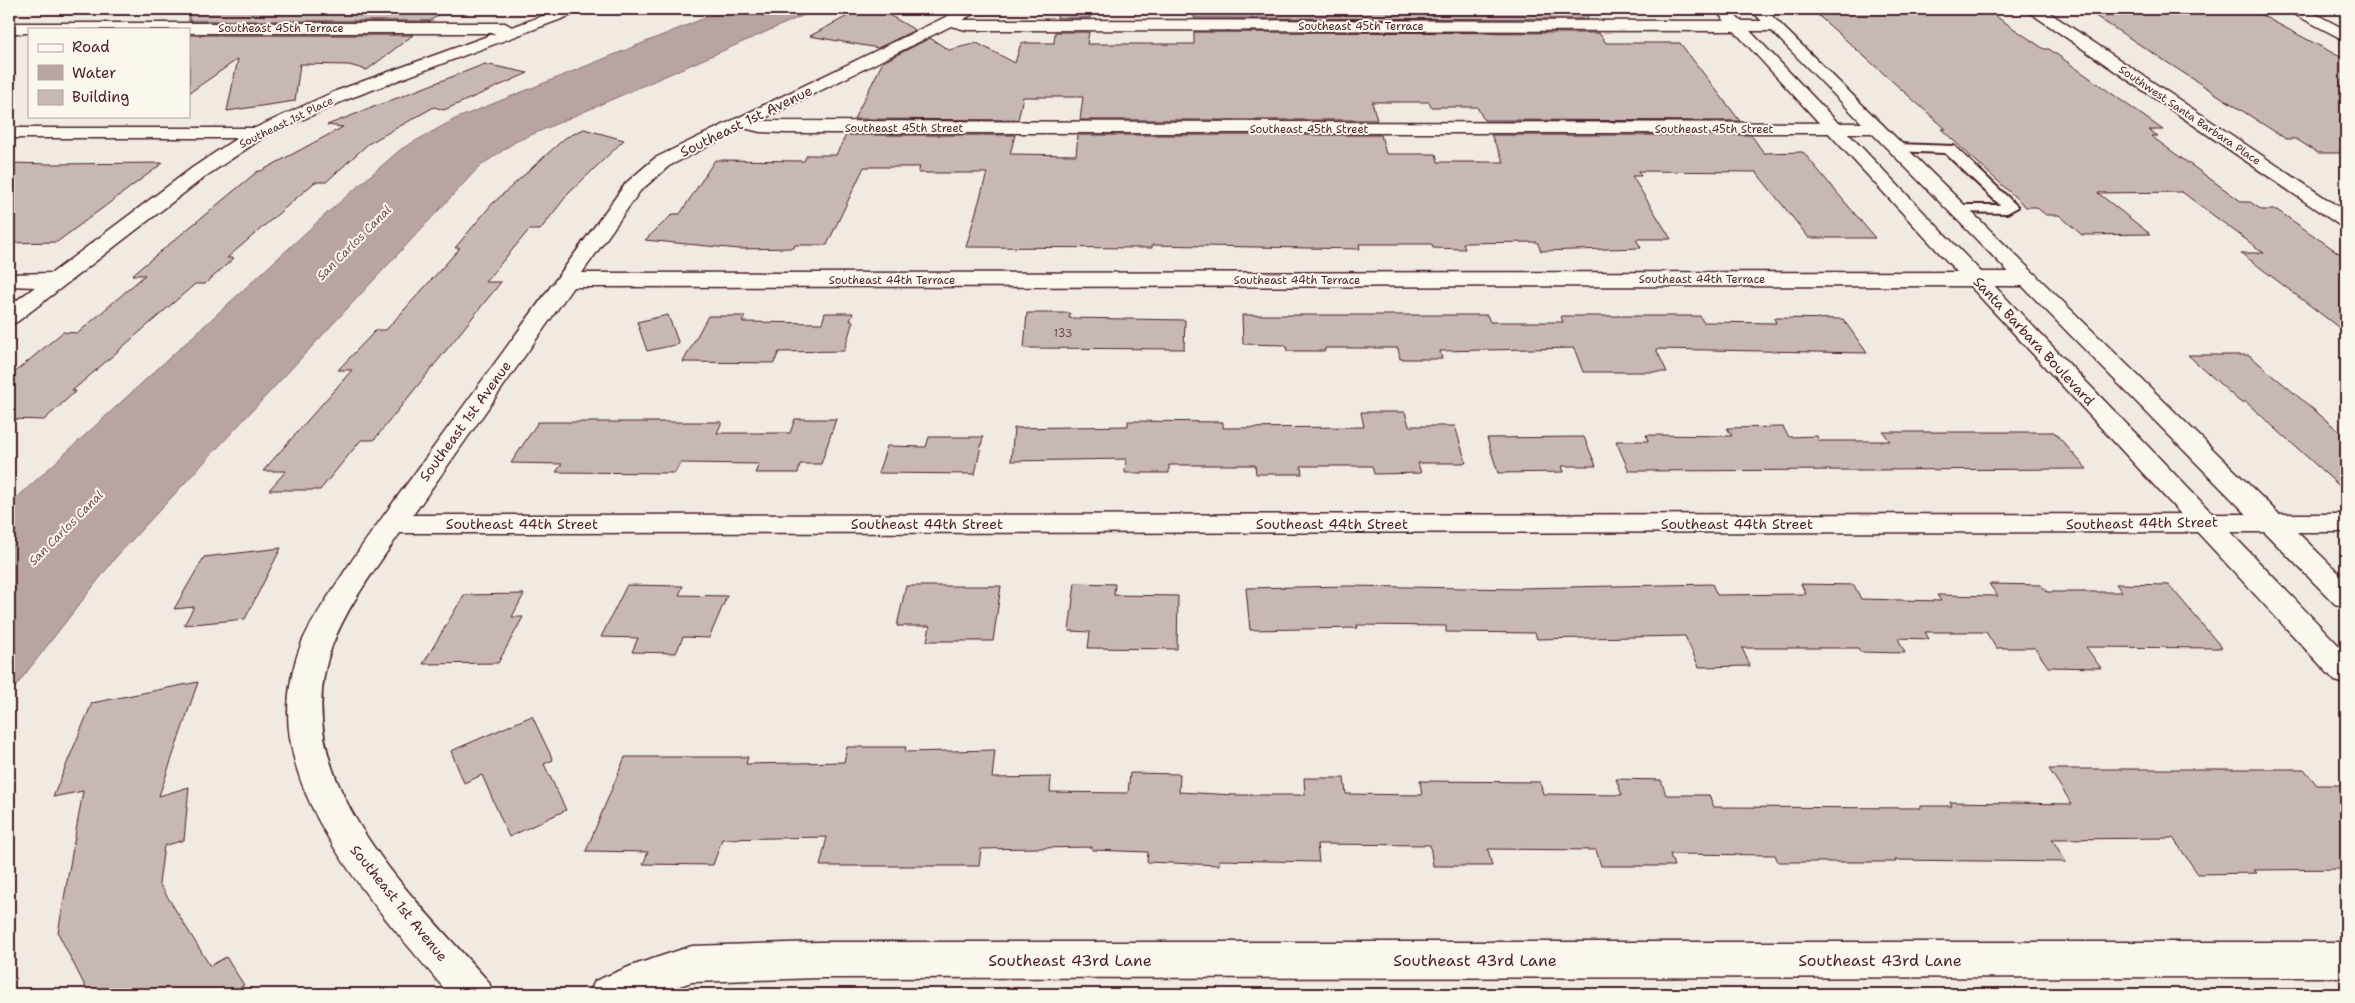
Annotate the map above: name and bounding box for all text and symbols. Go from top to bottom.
street label: Southeast 45th Terrace [1298,19,1424,34]
street label: Southeast 45th Terrace [218,21,344,36]
legend [28,28,190,118]
text: Road [72,37,110,57]
street label: Southwest Santa Barbara Place [2116,62,2264,169]
text: Water [72,63,116,83]
street label: Southeast 1st Avenue [677,81,815,161]
text: Building [72,87,129,107]
street label: Southeast 1st Place [237,93,336,152]
street label: Southeast 45th Street [845,121,964,136]
street label: Southeast 45th Street [1250,122,1369,137]
street label: Southeast 45th Street [1655,122,1774,137]
water label: San Carlos Canal [313,202,395,284]
street label: Southeast 44th Terrace [1639,272,1765,287]
street label: Southeast 44th Terrace [829,273,955,288]
street label: Southeast 44th Terrace [1234,273,1360,288]
street label: Santa Barbara Boulevard [1969,273,2099,409]
house number: 133 [1054,326,1072,341]
street label: Southeast 1st Avenue [415,357,515,485]
water label: San Carlos Canal [25,487,107,569]
street label: Southeast 44th Street [2066,513,2218,533]
street label: Southeast 44th Street [446,515,598,533]
street label: Southeast 44th Street [851,515,1003,533]
street label: Southeast 44th Street [1256,515,1408,533]
street label: Southeast 44th Street [1661,515,1813,533]
street label: Southeast 1st Avenue [346,841,452,965]
street label: Southeast 43rd Lane [988,950,1152,971]
street label: Southeast 43rd Lane [1393,950,1557,971]
street label: Southeast 43rd Lane [1798,950,1962,971]

